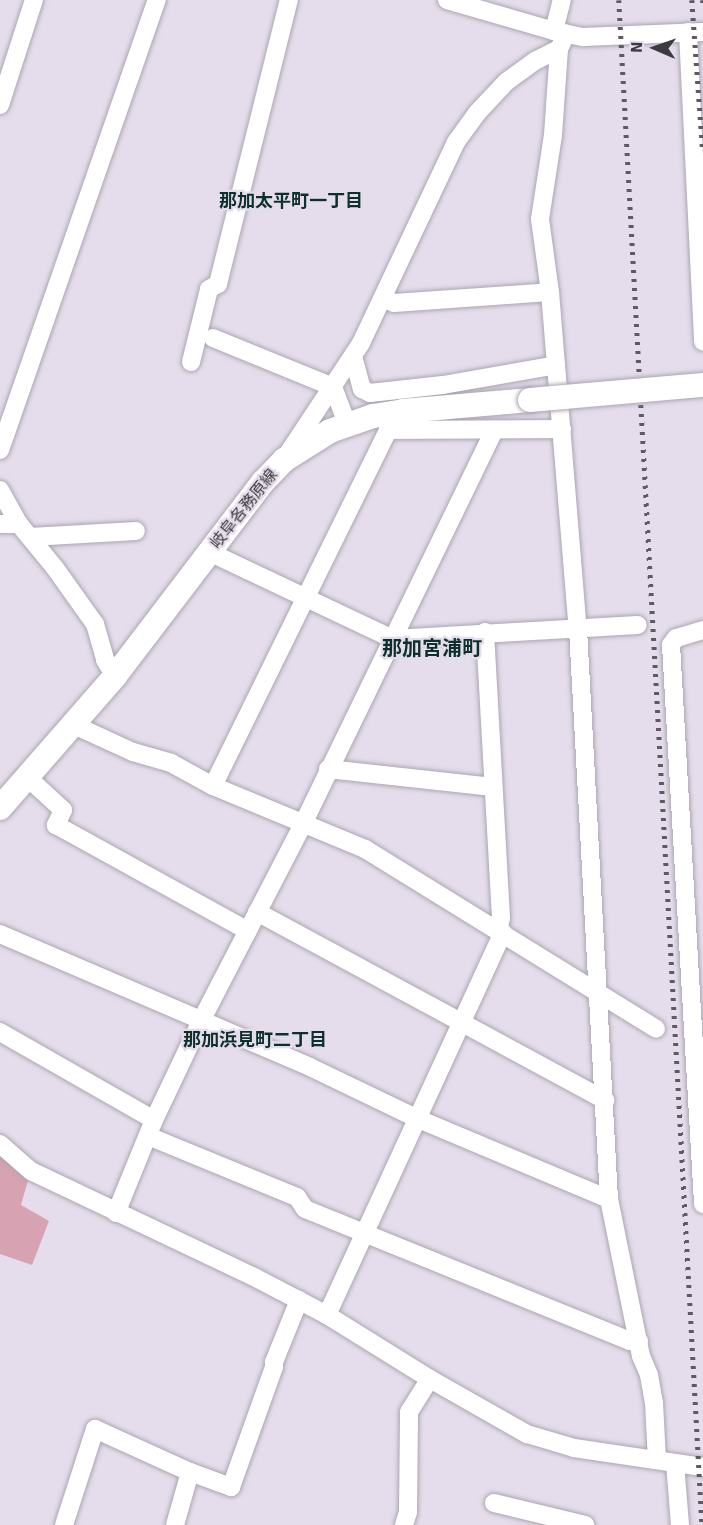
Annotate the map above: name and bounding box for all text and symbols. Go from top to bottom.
north arrow [625,18,685,78]
text: N [627,41,647,53]
district label: 那加太平町一丁目 [219,190,363,212]
street label: 岐阜各務原線 [206,466,282,552]
district label: 那加宮浦町 [382,636,482,660]
district label: 那加浜見町二丁目 [183,1029,327,1051]

